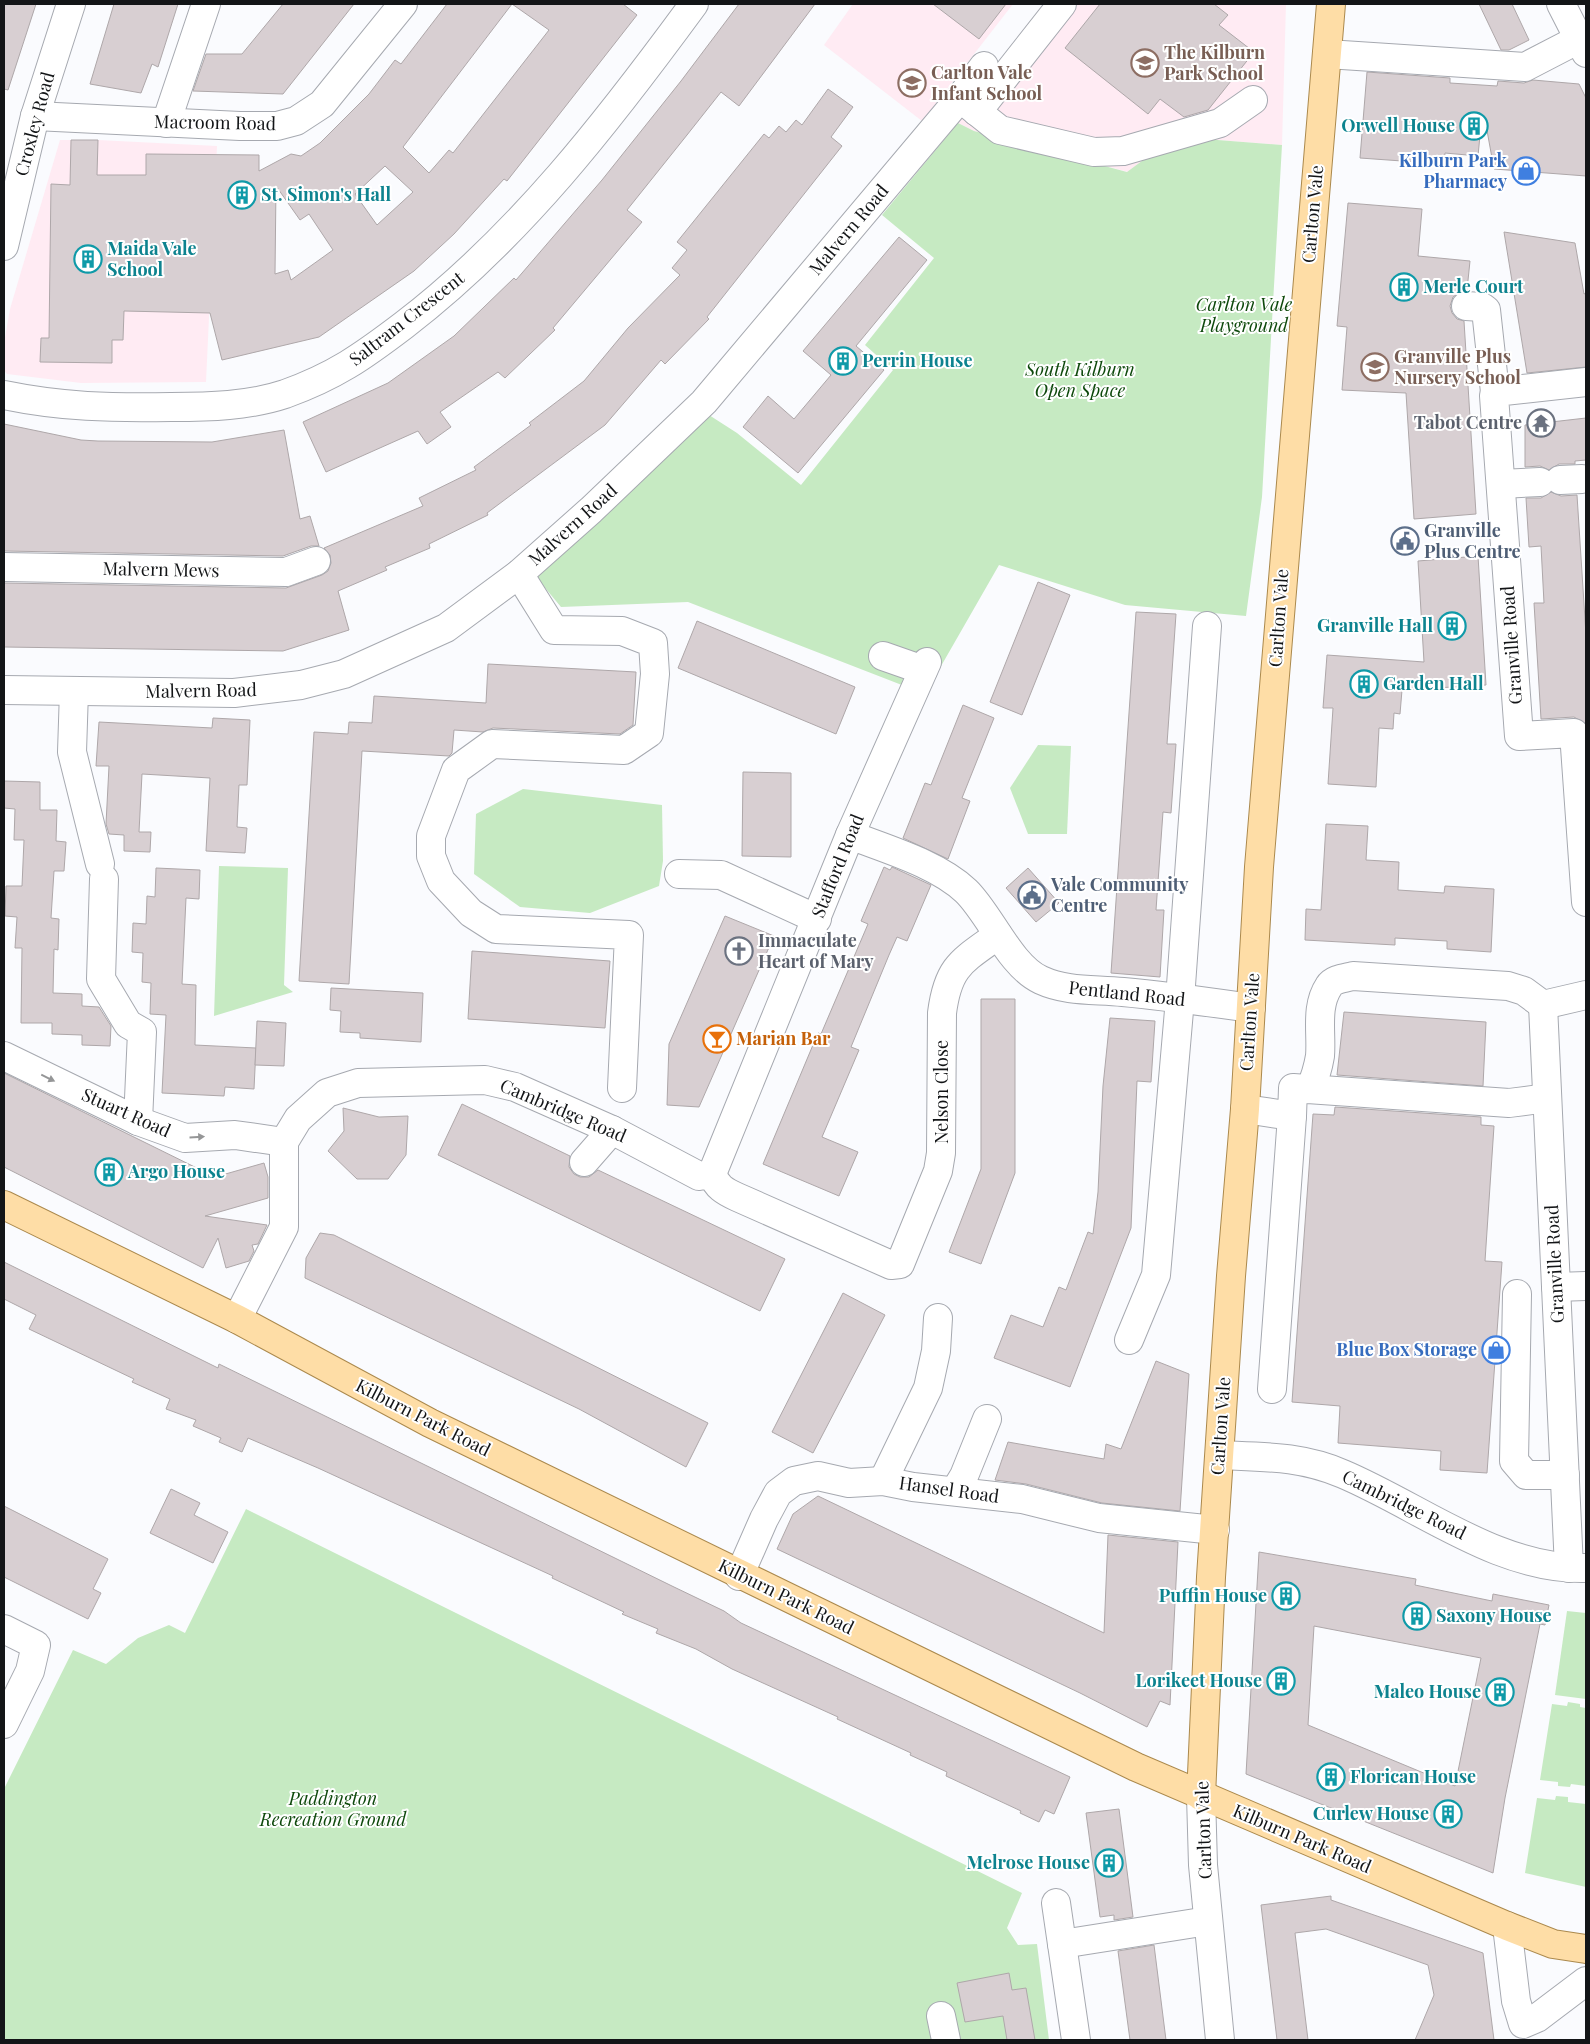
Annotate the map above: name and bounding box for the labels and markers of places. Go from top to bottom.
place label: The Kilburn Park School [1164,40,1265,85]
school or university icon: The Kilburn Park School [1130,48,1160,78]
place label: Carlton Vale Infant School [931,60,1042,105]
school or university icon: Carlton Vale Infant School [897,68,927,98]
building icon: Orwell House [1459,111,1489,141]
place label: Orwell House [1341,113,1455,137]
place label: Kilburn Park Pharmacy [1399,148,1508,193]
shop icon: Kilburn Park Pharmacy [1511,156,1541,186]
building icon: St. Simon's Hall [227,180,257,210]
place label: St. Simon's Hall [261,182,392,206]
place label: Maida Vale School [107,236,197,281]
building icon: Maida Vale School [73,244,103,274]
building icon: Merle Court [1389,272,1419,302]
place label: Merle Court [1423,274,1524,298]
place label: Granville Plus Nursery School [1394,344,1521,389]
building icon: Perrin House [828,346,858,376]
place label: Perrin House [862,348,972,372]
school or university icon: Granville Plus Nursery School [1360,352,1390,382]
temple icon: Tabot Centre [1526,408,1556,438]
place label: Tabot Centre [1414,410,1522,434]
place label: Granville Plus Centre [1424,518,1521,563]
public building icon: Granville Plus Centre [1390,526,1420,556]
building icon: Granville Hall [1437,611,1467,641]
place label: Granville Hall [1317,613,1433,637]
building icon: Garden Hall [1349,669,1379,699]
place label: Garden Hall [1383,671,1484,695]
place label: Vale Community Centre [1050,872,1189,917]
public building icon: Vale Community Centre [1017,880,1047,910]
place label: Immaculate Heart of Mary [758,928,874,973]
church icon: Immaculate Heart of Mary [724,936,754,966]
bar icon: Marian Bar [702,1024,732,1054]
place label: Marian Bar [736,1026,831,1050]
building icon: Argo House [94,1157,124,1187]
place label: Argo House [127,1159,225,1183]
shop icon: Blue Box Storage [1481,1335,1511,1365]
place label: Blue Box Storage [1336,1337,1477,1361]
building icon: Puffin House [1271,1581,1301,1611]
place label: Puffin House [1159,1583,1267,1607]
building icon: Saxony House [1402,1601,1432,1631]
place label: Saxony House [1436,1603,1552,1627]
building icon: Lorikeet House [1266,1666,1296,1696]
place label: Lorikeet House [1136,1668,1262,1692]
building icon: Maleo House [1485,1677,1515,1707]
place label: Maleo House [1374,1679,1481,1703]
building icon: Florican House [1316,1762,1346,1792]
place label: Florican House [1350,1764,1476,1788]
building icon: Curlew House [1433,1799,1463,1829]
place label: Curlew House [1313,1801,1429,1825]
building icon: Melrose House [1094,1848,1124,1878]
place label: Melrose House [967,1850,1090,1874]

